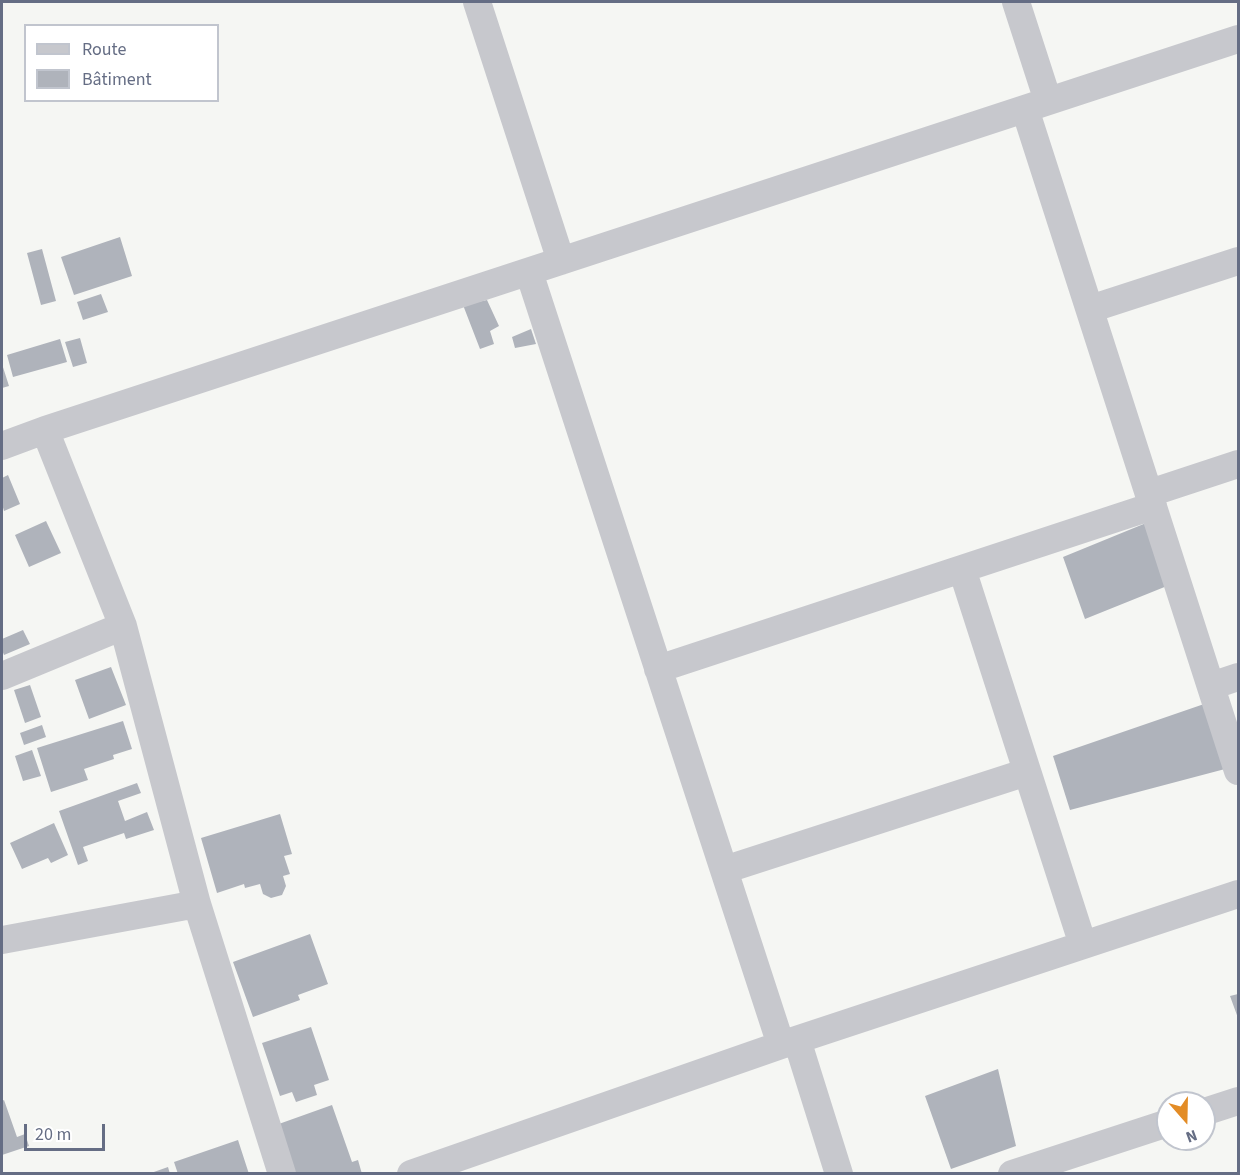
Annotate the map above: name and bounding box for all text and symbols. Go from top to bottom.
legend [24,24,219,102]
text: Route [82,37,126,62]
text: Bâtiment [82,67,152,92]
north arrow [1156,1091,1216,1151]
scale bar [27,1112,108,1150]
text: 20 m [35,1122,71,1147]
text: N [1183,1124,1200,1148]

